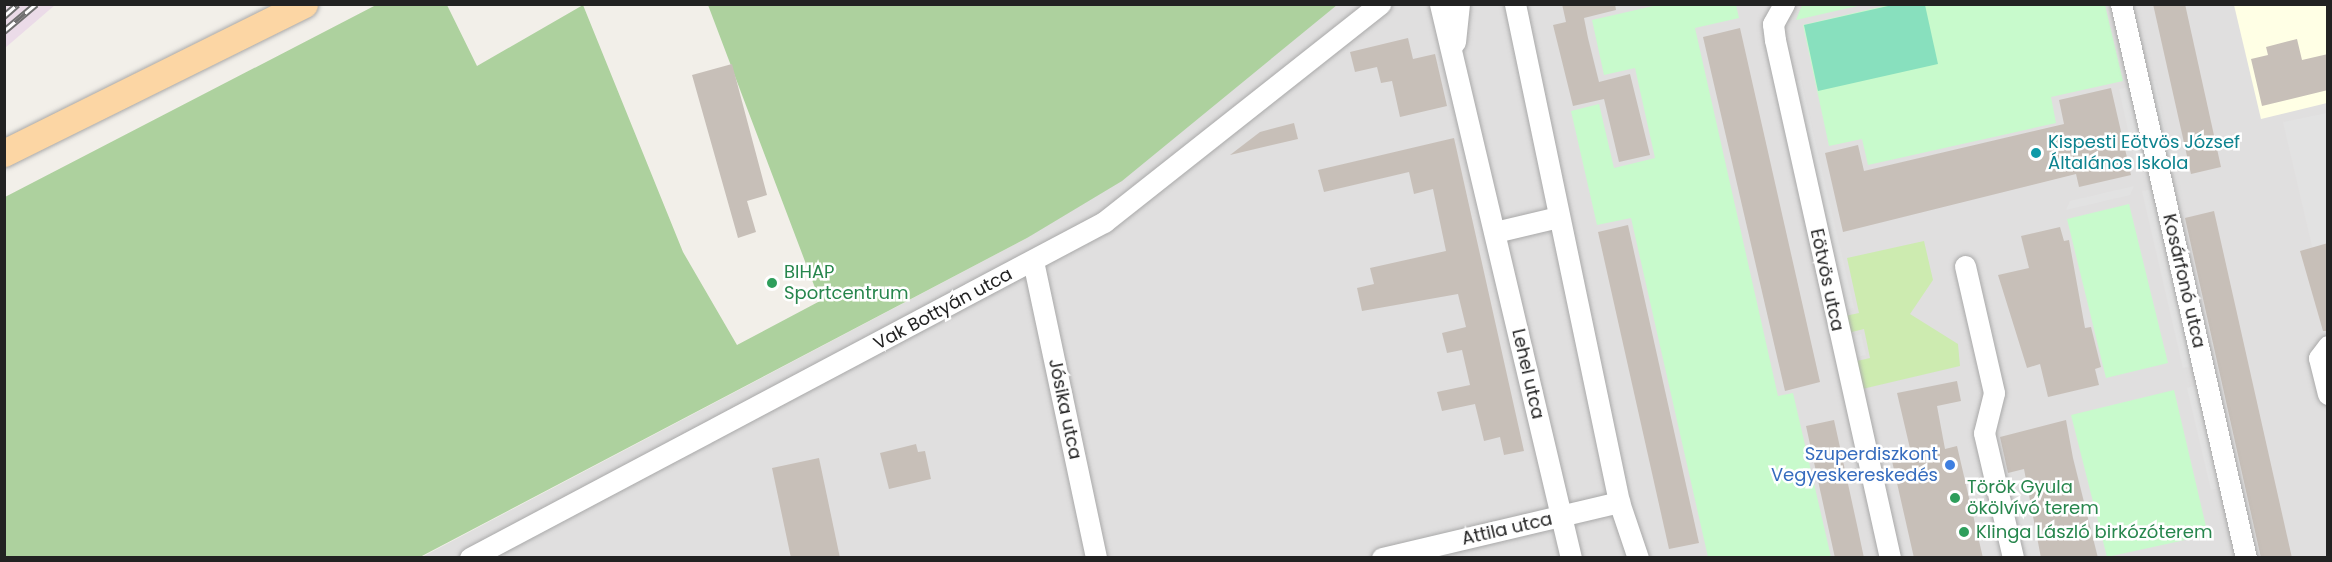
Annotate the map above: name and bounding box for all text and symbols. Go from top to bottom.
place label: Kispesti Eötvös József Általános Iskola [2048,132,2240,174]
marker: Kispesti Eötvös József Általános Iskola [2029,146,2043,160]
street label: Kosárfonó utca [2158,212,2210,350]
street label: Eötvös utca [1806,227,1848,333]
place label: BIHAP Sportcentrum [784,262,908,304]
street label: Vak Bottyán utca [870,263,1016,355]
marker: BIHAP Sportcentrum [765,276,779,290]
street label: Lehel utca [1507,327,1549,421]
street label: Jósika utca [1044,357,1086,461]
place label: Szuperdiszkont Vegyeskereskedés [1771,444,1938,486]
marker: Szuperdiszkont Vegyeskereskedés [1943,458,1957,472]
place label: Török Gyula ökölvívó terem [1967,477,2099,520]
marker: Török Gyula ökölvívó terem [1948,491,1962,505]
street label: Attila utca [1460,508,1554,550]
place label: Klinga László birkózóterem [1976,521,2213,543]
marker: Klinga László birkózóterem [1957,525,1971,539]

